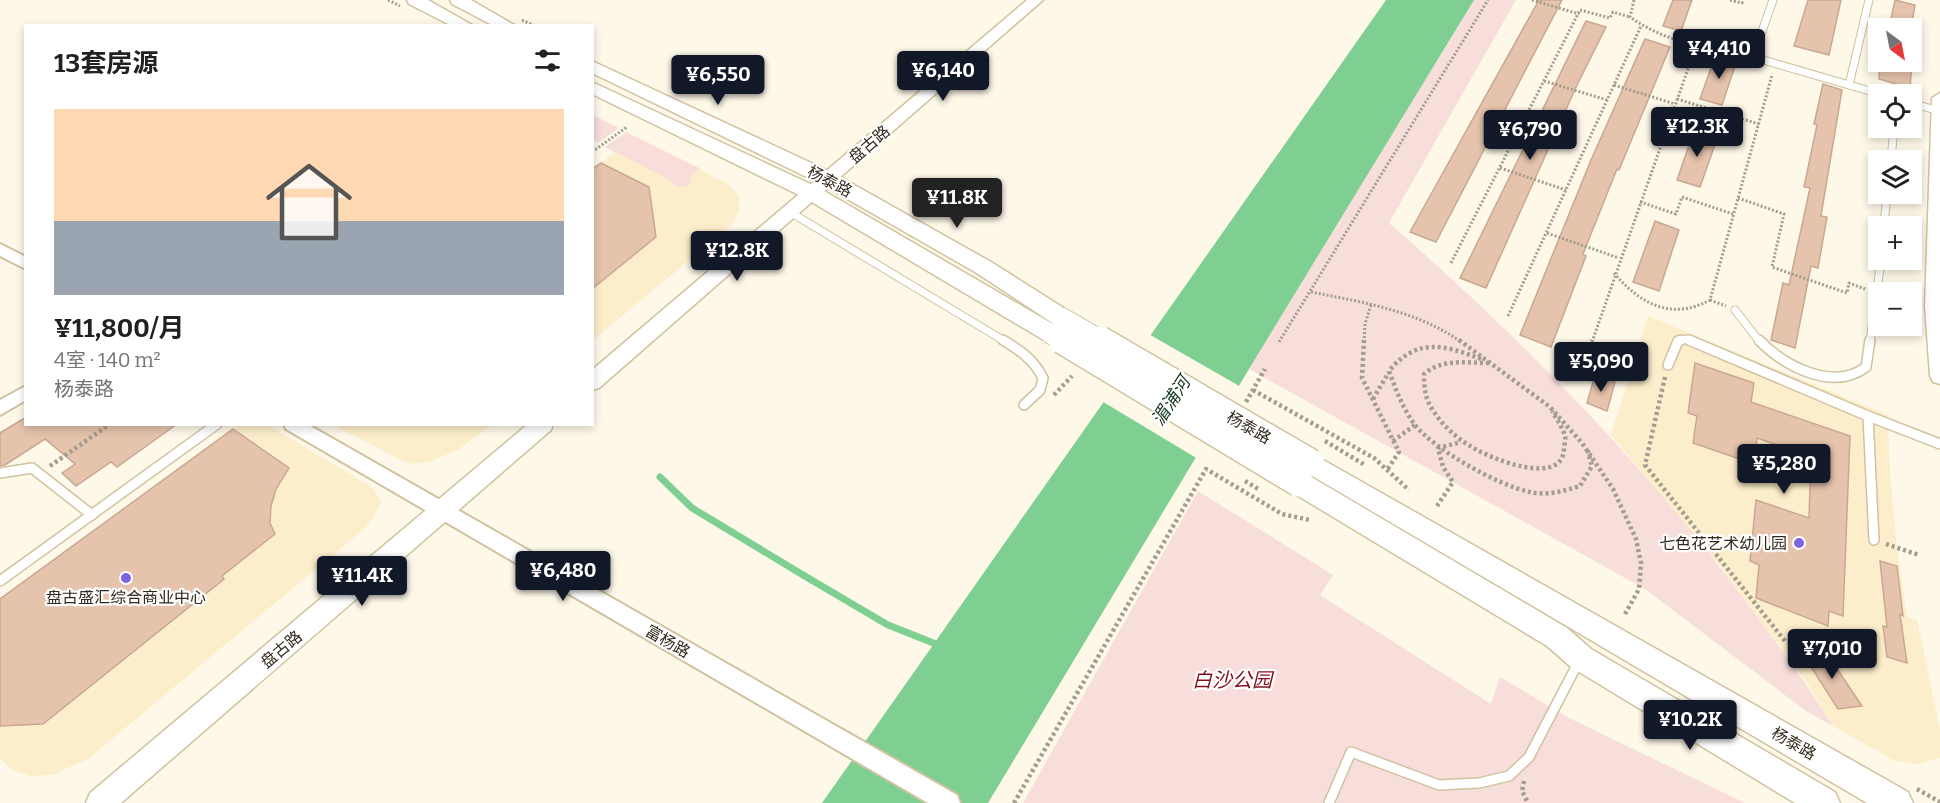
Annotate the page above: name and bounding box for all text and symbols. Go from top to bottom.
north arrow [1868,18,1922,72]
map controls [1868,18,1922,336]
pin: ¥4,410 [1670,29,1768,80]
text: ¥4,410 [1687,36,1751,60]
icon: filters [531,44,564,77]
text: 13套房源 [54,48,158,79]
pin: ¥6,140 [894,51,992,102]
pin: ¥6,550 [669,55,767,106]
text: ¥6,140 [911,58,975,82]
text: ¥6,550 [685,62,751,86]
button: locate [1868,84,1922,138]
pin: ¥12.3K [1648,107,1746,158]
pin: ¥6,790 [1481,110,1579,161]
text: ¥12.3K [1665,114,1729,138]
text: ¥6,790 [1498,117,1562,141]
street label: 盘古路 [845,121,894,167]
icon: home [255,148,363,256]
button: layers [1868,150,1922,204]
street label: 杨泰路 [804,162,855,201]
pin: ¥11.8K [908,178,1006,229]
text: ¥11.8K [926,185,988,209]
button: + [1868,216,1922,270]
pin: ¥12.8K [688,231,786,282]
text: ¥12.8K [705,238,769,262]
button: − [1868,282,1922,336]
text: ¥11,800/月 [54,313,185,344]
pin: ¥5,090 [1552,342,1650,393]
text: 4室 · 140 m² [54,348,161,372]
text: ¥5,090 [1568,349,1634,373]
water label: 湄浦河 [1147,370,1197,430]
text: 杨泰路 [54,377,114,401]
street label: 杨泰路 [1223,407,1274,448]
pin: ¥5,280 [1735,444,1833,495]
text: ¥5,280 [1751,451,1817,475]
place label: 七色花艺术幼儿园 [1659,534,1787,553]
marker: 七色花艺术幼儿园 [1792,536,1806,550]
pin: ¥6,480 [514,551,612,602]
pin: ¥11.4K [313,556,411,607]
text: ¥6,480 [529,558,597,582]
text: ¥11.4K [331,563,393,587]
marker: 盘古盛汇综合商业中心 [119,571,133,585]
place label: 盘古盛汇综合商业中心 [46,588,206,607]
street label: 富杨路 [642,621,693,662]
street label: 盘古路 [257,627,306,672]
pin: ¥7,010 [1783,629,1881,680]
text: ¥7,010 [1802,636,1862,660]
park label: 白沙公园 [1192,668,1275,692]
pin: ¥10.2K [1641,700,1739,751]
text: ¥10.2K [1658,707,1722,731]
street label: 杨泰路 [1768,723,1819,764]

